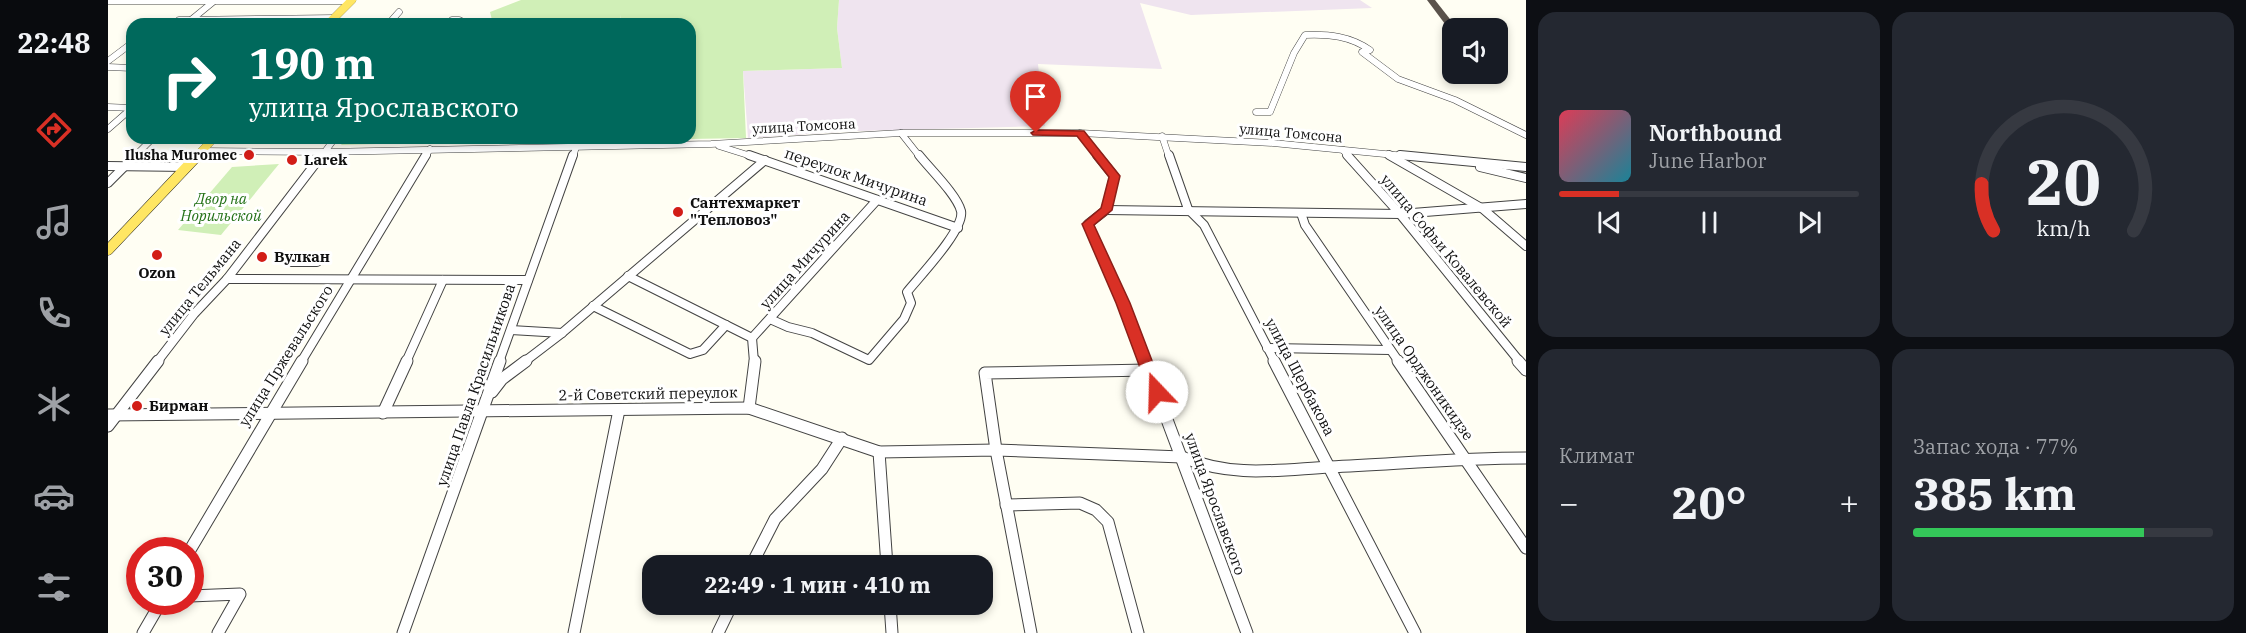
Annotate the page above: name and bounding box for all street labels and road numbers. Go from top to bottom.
street label: улица Томсона [752,114,856,138]
street label: улица Томсона [1239,120,1344,147]
street label: переулок Мичурина [782,143,930,210]
street label: улица Софьи Ковалевской [1377,170,1516,331]
street label: улица Мичурина [756,207,854,313]
street label: улица Тельмана [155,234,245,339]
street label: улица Пржевальского [234,281,337,430]
street label: улица Павла Красильникова [432,281,519,489]
street label: улица Орджоникидзе [1371,302,1478,444]
street label: улица Щербакова [1261,315,1339,439]
street label: 2-й Советский переулок [558,382,738,405]
street label: улица Ярославского [1181,430,1250,577]

